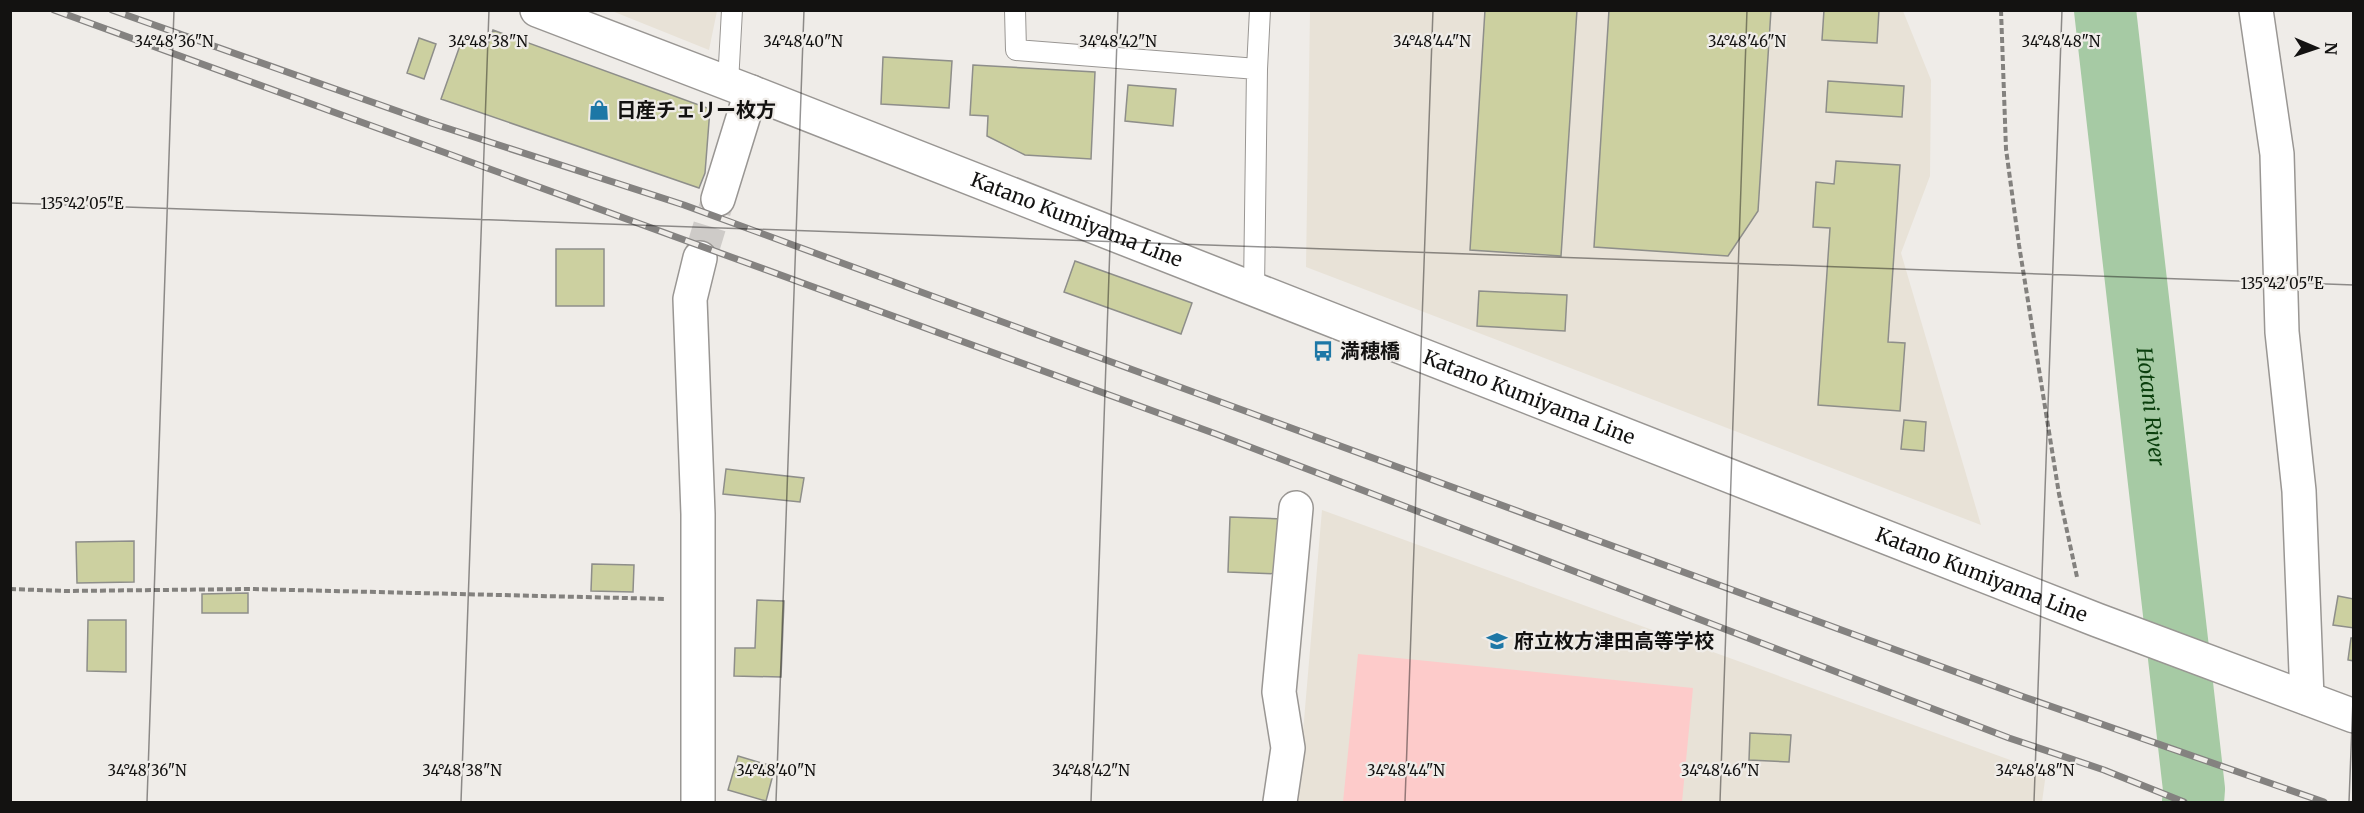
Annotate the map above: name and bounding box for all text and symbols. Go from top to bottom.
north arrow [2286,18,2346,78]
text: 34°48'36"N [135,32,214,51]
text: 34°48'38"N [448,32,528,51]
text: 34°48'40"N [763,32,843,51]
text: 34°48'42"N [1079,32,1157,51]
text: 34°48'44"N [1393,32,1471,51]
text: 34°48'46"N [1708,32,1786,51]
text: 34°48'48"N [2022,32,2101,51]
text: N [2321,42,2341,56]
place label: 日産チェリー枚方 [616,97,776,122]
shop icon: 日産チェリー枚方 [587,98,611,122]
street label: Katano Kumiyama Line [967,166,1186,272]
text: 135°42'05"E [40,194,124,213]
text: 135°42'05"E [2240,274,2324,293]
place label: 満穂橋 [1340,338,1400,363]
bus stop icon: 満穂橋 [1311,339,1335,363]
street label: Katano Kumiyama Line [1420,344,1639,450]
water label: Hotani River [2130,345,2171,468]
street label: Katano Kumiyama Line [1872,521,2091,627]
place label: 府立枚方津田高等学校 [1514,628,1714,653]
school or university icon: 府立枚方津田高等学校 [1485,629,1509,653]
text: 34°48'36"N [108,761,187,780]
text: 34°48'38"N [422,761,502,780]
text: 34°48'40"N [736,761,816,780]
text: 34°48'42"N [1052,761,1130,780]
text: 34°48'44"N [1367,761,1445,780]
text: 34°48'46"N [1681,761,1759,780]
text: 34°48'48"N [1996,761,2075,780]

